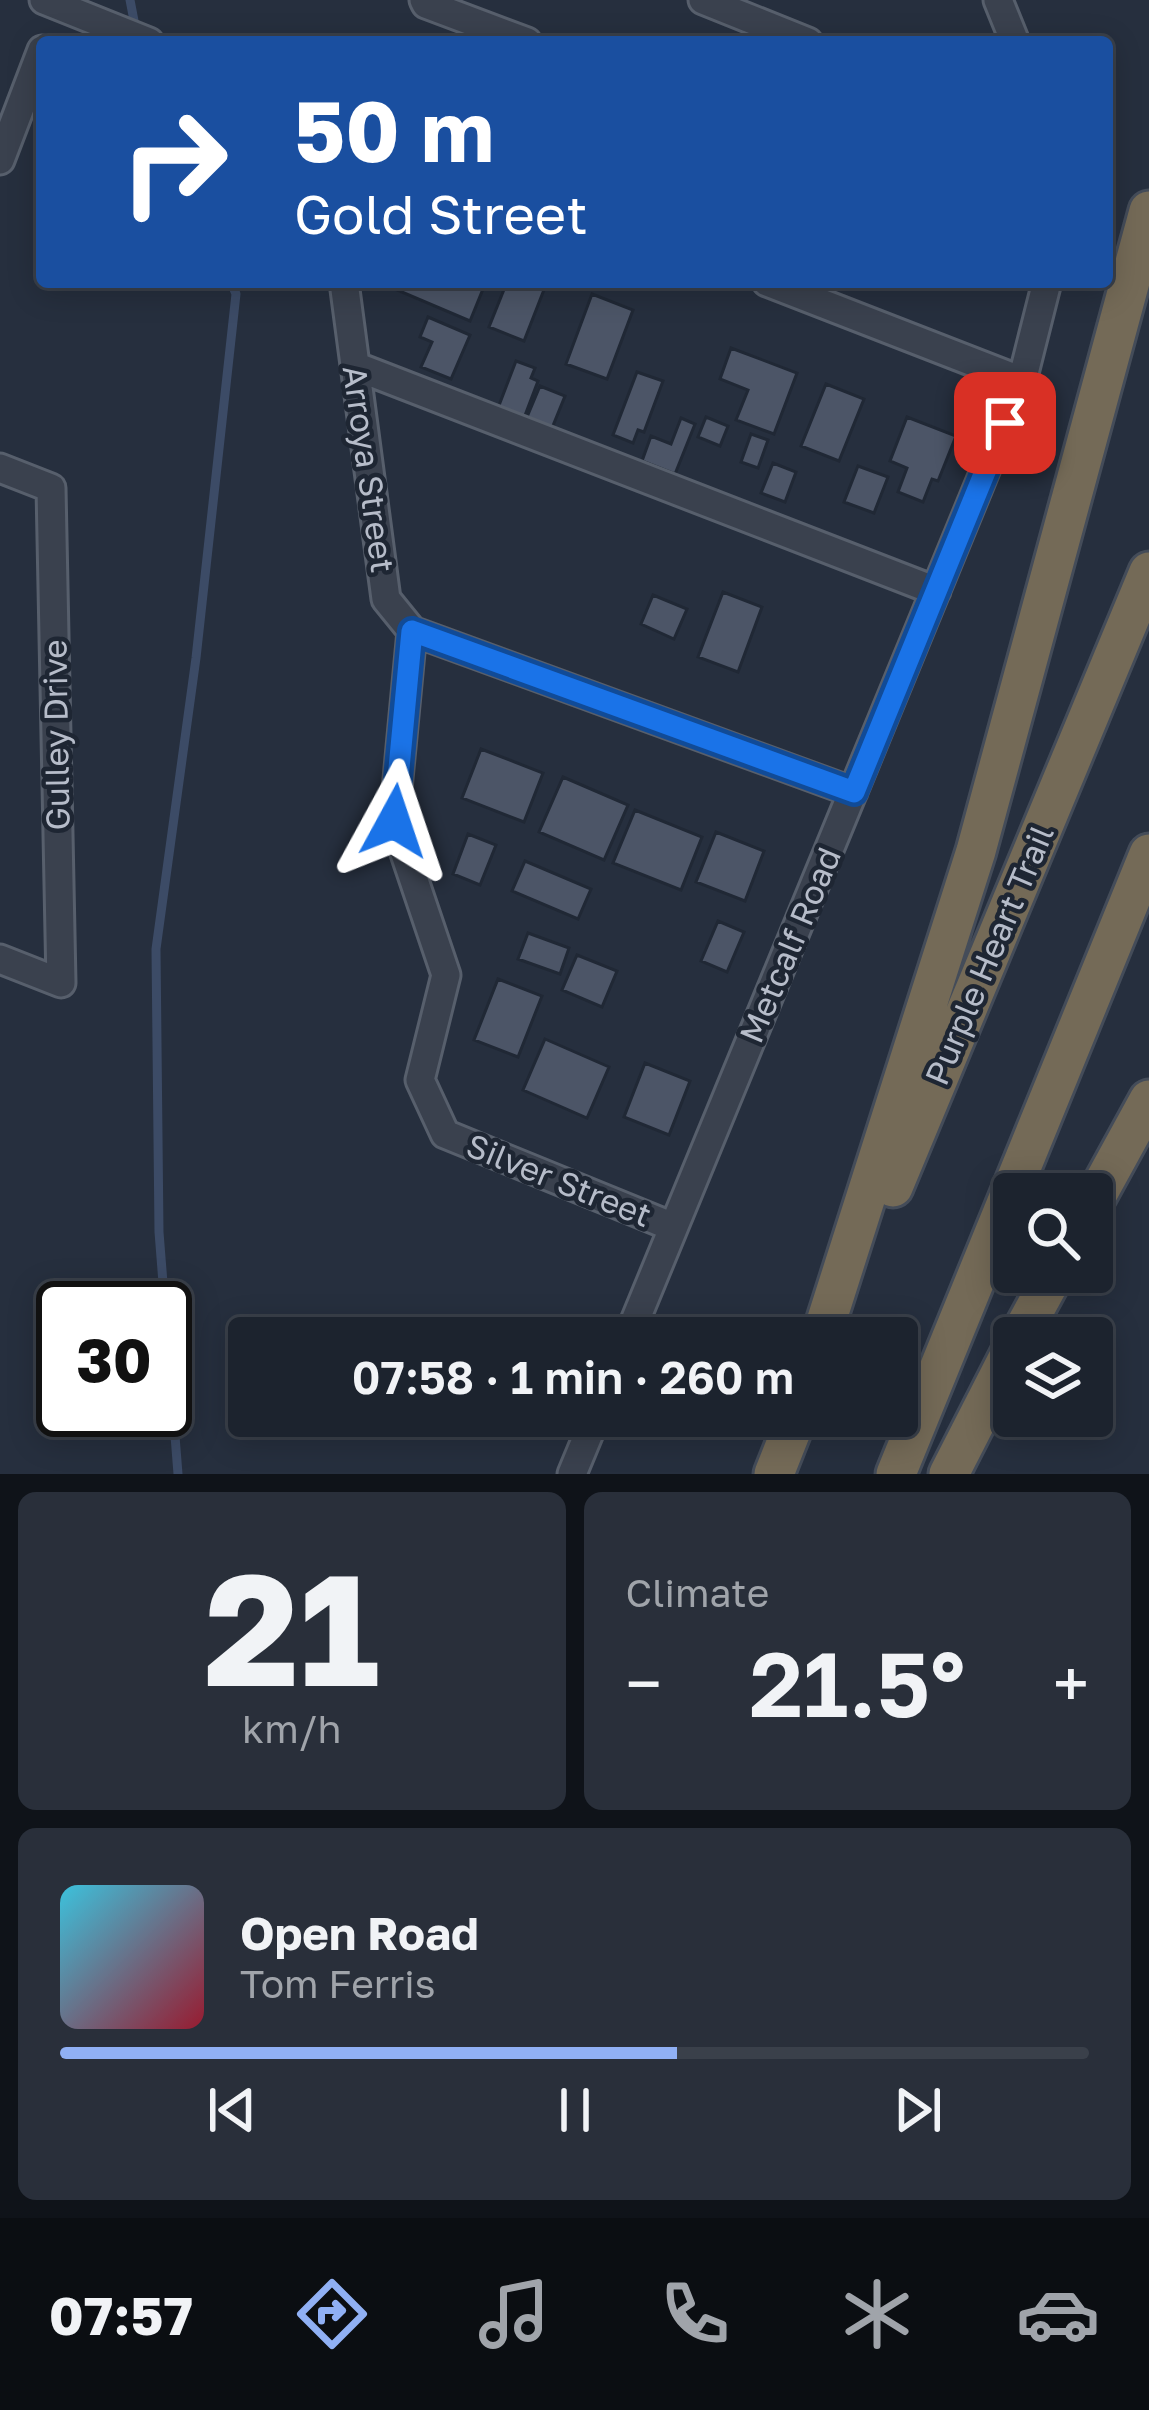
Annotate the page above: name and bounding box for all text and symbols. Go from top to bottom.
text: 50 m [294,80,494,180]
icon: right [96,84,252,240]
text: Gold Street [294,181,588,246]
street label: Arroya Street [336,363,403,575]
pin [954,372,1056,474]
icon: arrive [972,390,1038,456]
street label: Gulley Drive [34,639,77,831]
position arrow [331,758,457,884]
street label: Purple Heart Trail [916,819,1061,1091]
street label: Metcalf Road [731,841,848,1048]
street label: Silver Street [461,1125,657,1234]
map controls [993,1173,1113,1437]
button: search [993,1173,1113,1293]
speed limit sign: 30 [36,1281,192,1437]
button: layers [993,1317,1113,1437]
text: 07:58 · 1 min · 260 m [352,1350,794,1404]
text: 21 [204,1533,380,1720]
text: Climate [626,1569,769,1616]
text: 21.5° [749,1629,965,1737]
text: − [626,1643,662,1723]
text: + [1053,1643,1089,1723]
text: km/h [242,1705,341,1752]
text: Open Road [240,1906,479,1960]
text: Tom Ferris [240,1960,435,2007]
icon: previous [199,2077,265,2143]
icon: pause [542,2077,608,2143]
icon: next [885,2077,951,2143]
icon: directions [290,2272,374,2356]
icon: music [472,2272,556,2356]
icon: phone [653,2272,737,2356]
icon: climate [835,2272,919,2356]
icon: car [1016,2272,1100,2356]
text: 07:57 [49,2282,193,2347]

